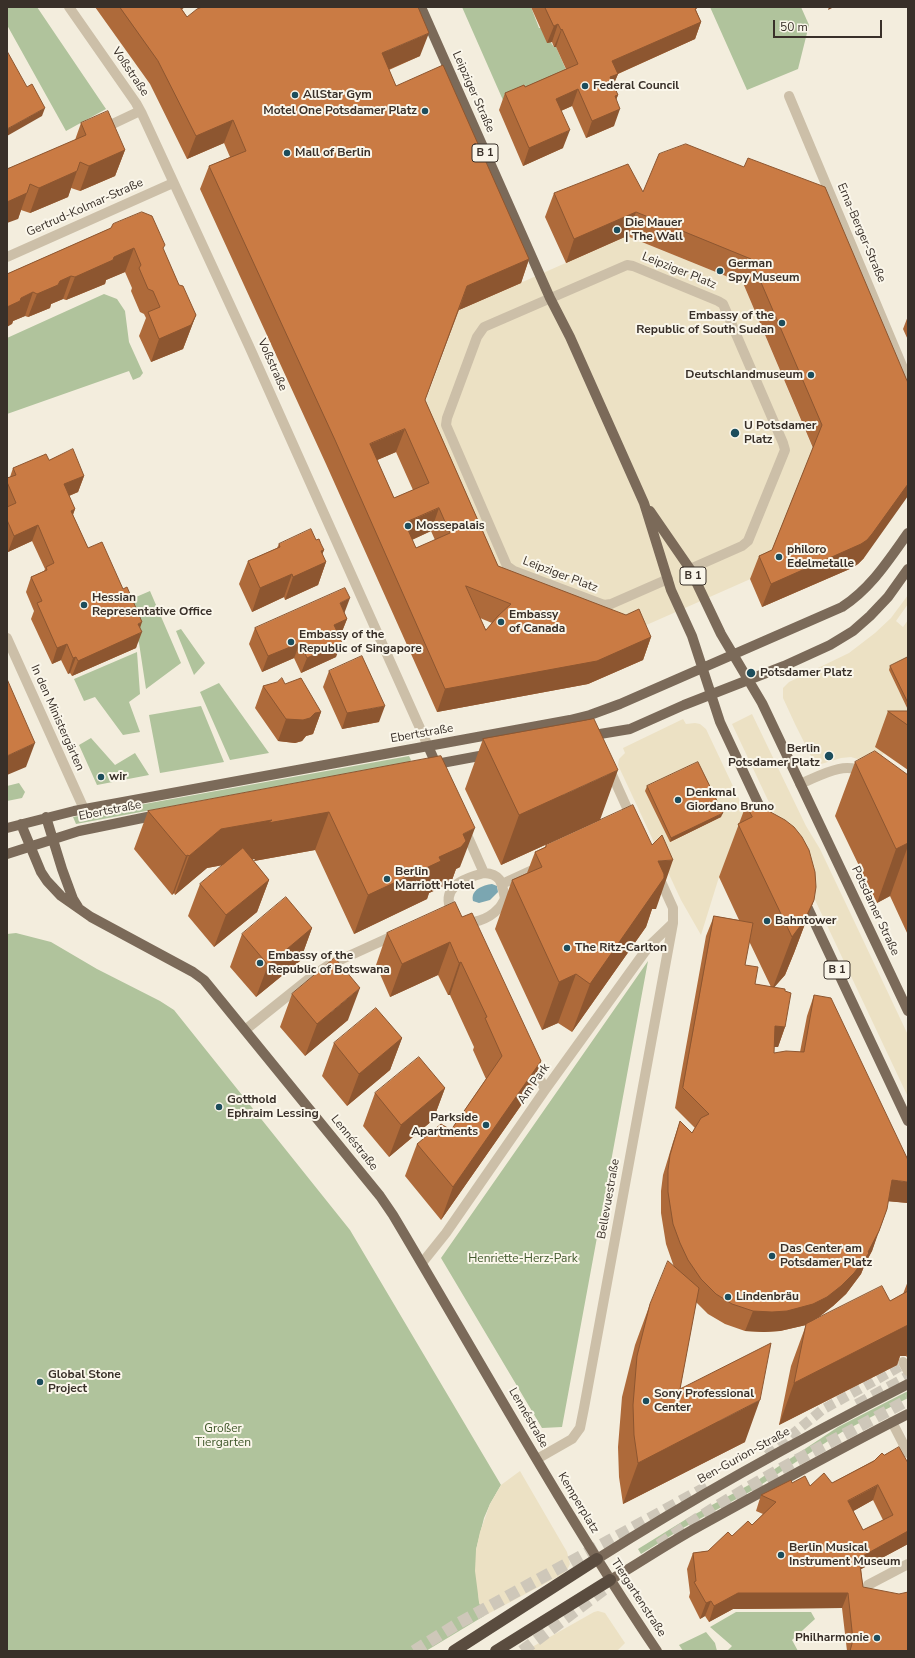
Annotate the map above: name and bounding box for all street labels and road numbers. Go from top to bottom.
street label: Voßstraße [108,45,152,99]
street label: Leipziger Straße [449,49,497,135]
road number: B 1 [472,144,498,162]
street label: Gertrud-Kolmar-Straße [25,176,145,240]
street label: Erna-Berger-Straße [834,181,888,285]
street label: Leipziger Platz [640,250,718,292]
street label: Voßstraße [254,337,290,393]
street label: Leipziger Platz [521,554,599,596]
road number: B 1 [680,567,706,585]
street label: In den Ministergärten [27,663,87,773]
street label: Ebertstraße [390,721,454,747]
street label: Ebertstraße [77,798,143,824]
street label: Potsdamer Straße [848,864,902,958]
road number: B 1 [824,961,850,979]
street label: Am Park [515,1061,553,1107]
street label: Lennéstraße [327,1112,381,1174]
street label: Bellevuestraße [595,1158,623,1240]
street label: Lennéstraße [505,1385,551,1451]
street label: Ben-Gurion-Straße [695,1425,793,1487]
street label: Kemperplatz [554,1470,602,1536]
street label: Tiergartenstraße [607,1556,669,1640]

